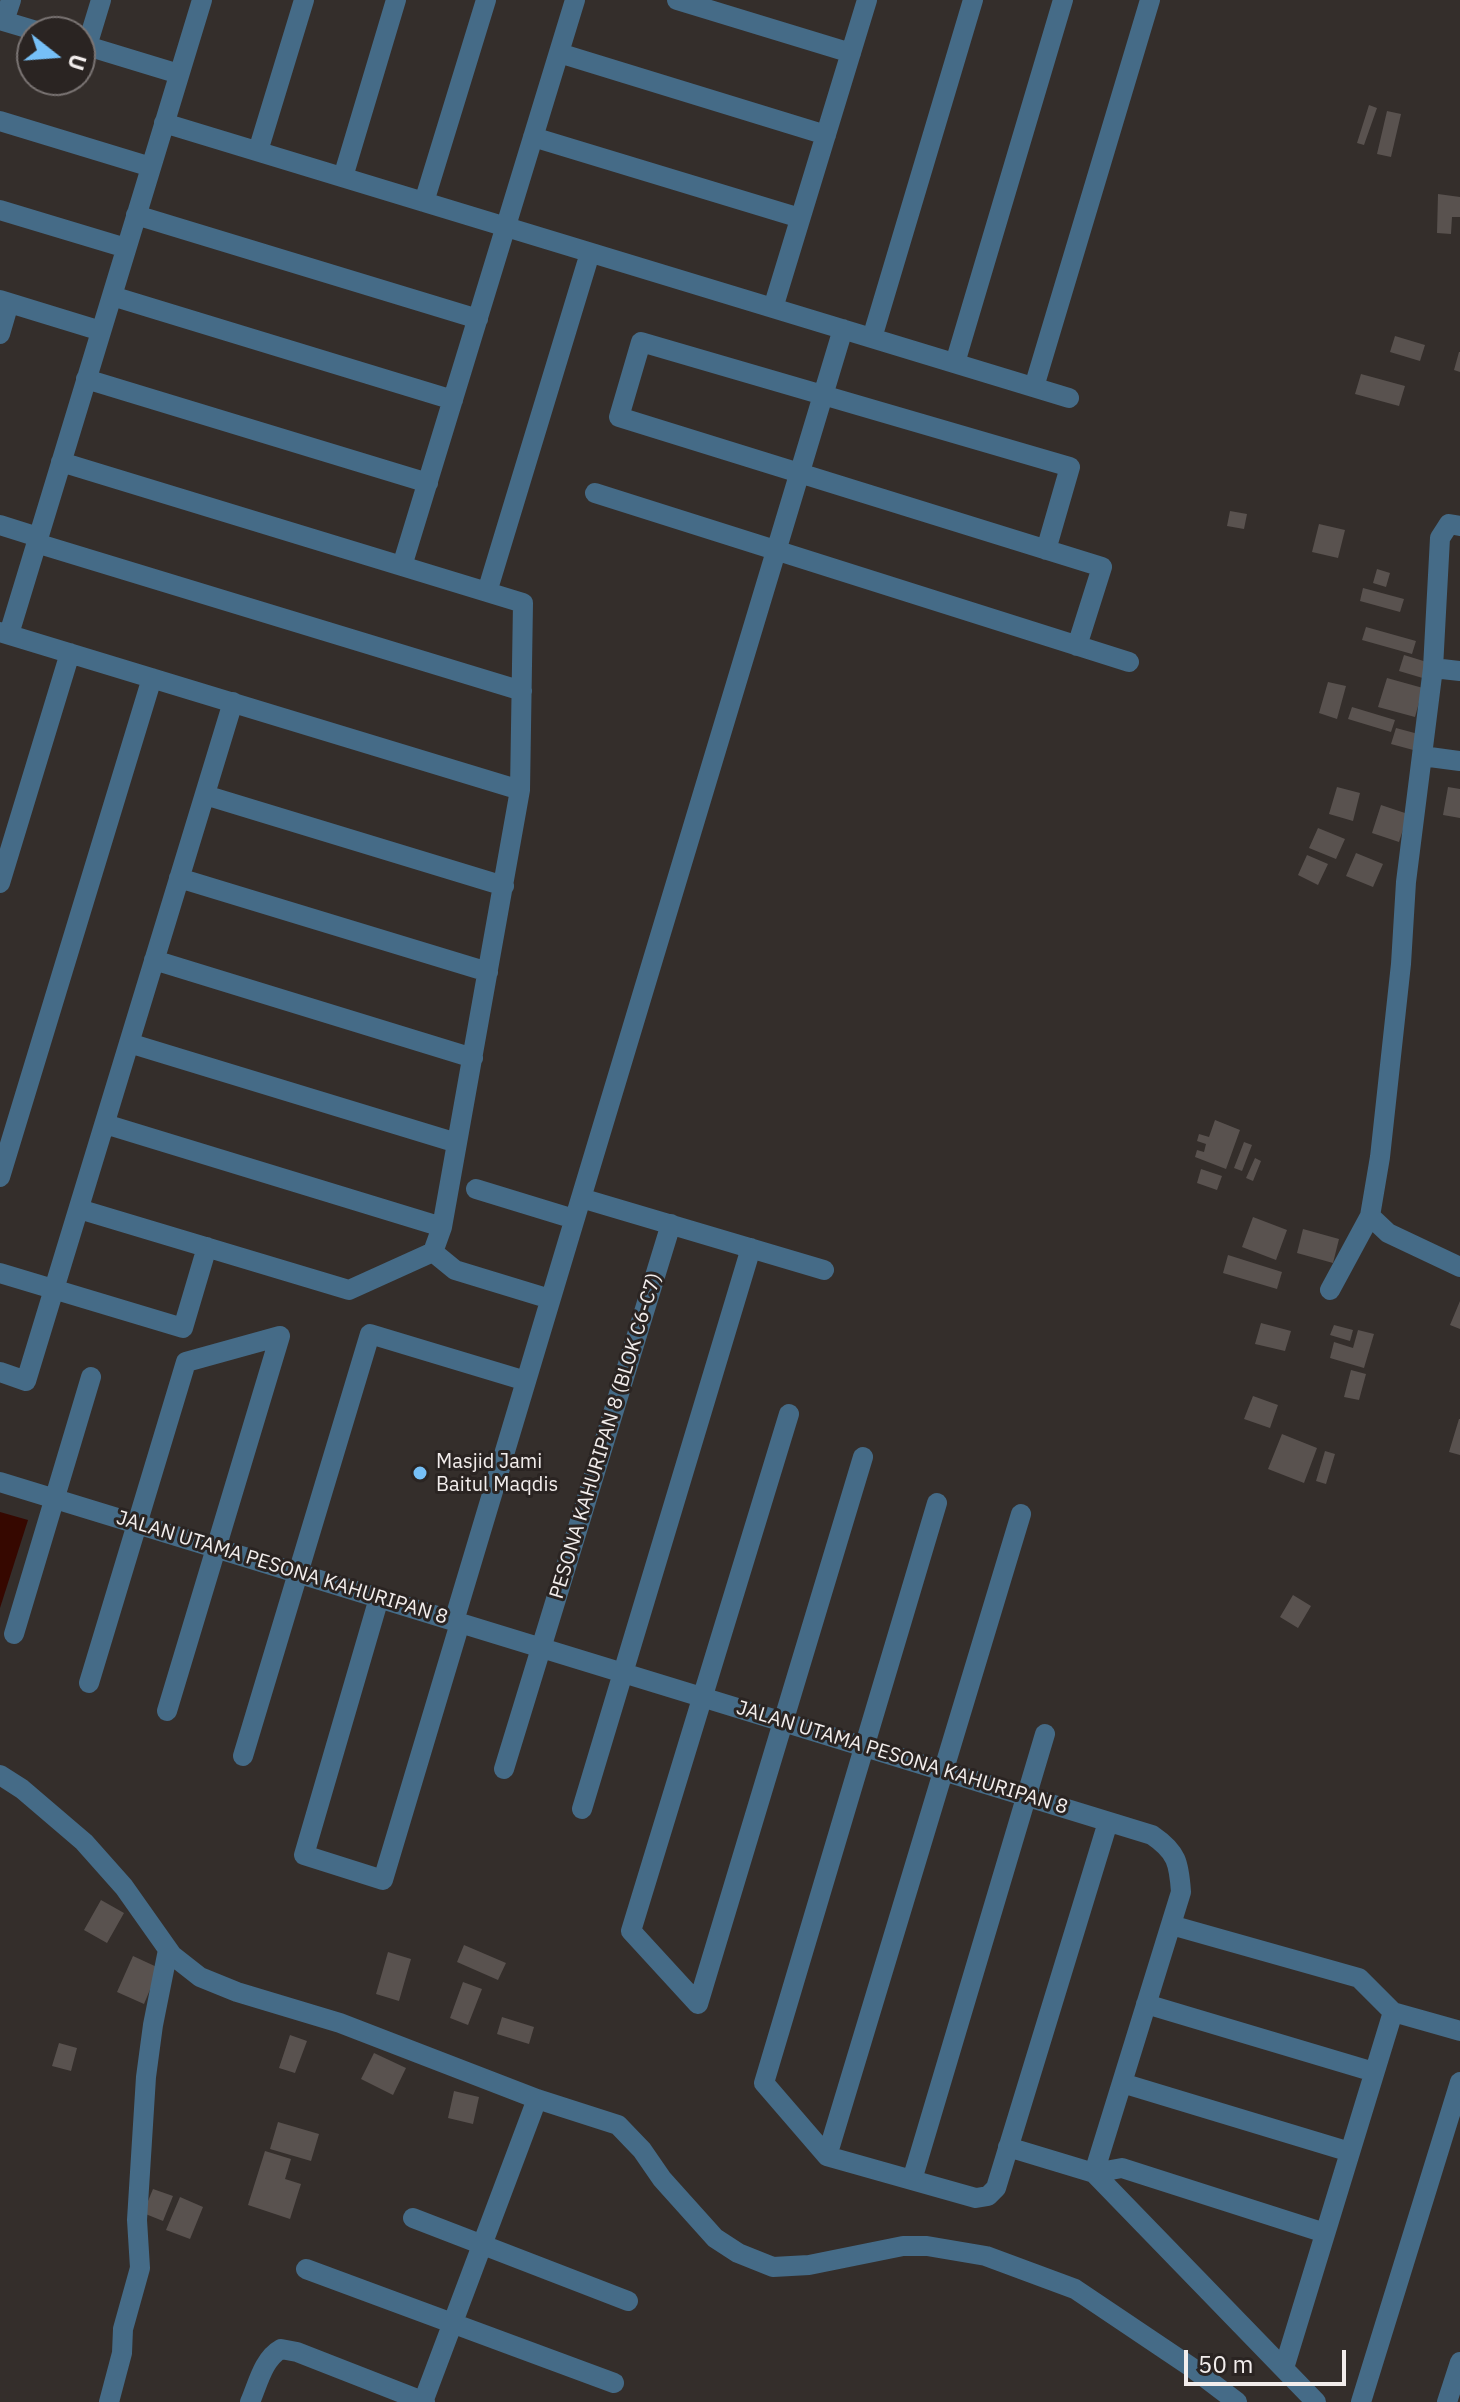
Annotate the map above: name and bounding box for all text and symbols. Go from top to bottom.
north arrow [16,16,96,96]
text: U [61,51,94,74]
street label: PESONA KAHURIPAN 8 (BLOK C6-C7) [545,1270,667,1602]
place label: Masjid Jami Baitul Maqdis [436,1450,558,1497]
marker: Masjid Jami Baitul Maqdis [411,1464,429,1482]
street label: JALAN UTAMA PESONA KAHURIPAN 8 [113,1506,451,1630]
street label: JALAN UTAMA PESONA KAHURIPAN 8 [733,1696,1071,1820]
scale bar [1188,2334,1350,2384]
text: 50 m [1198,2348,1253,2380]

